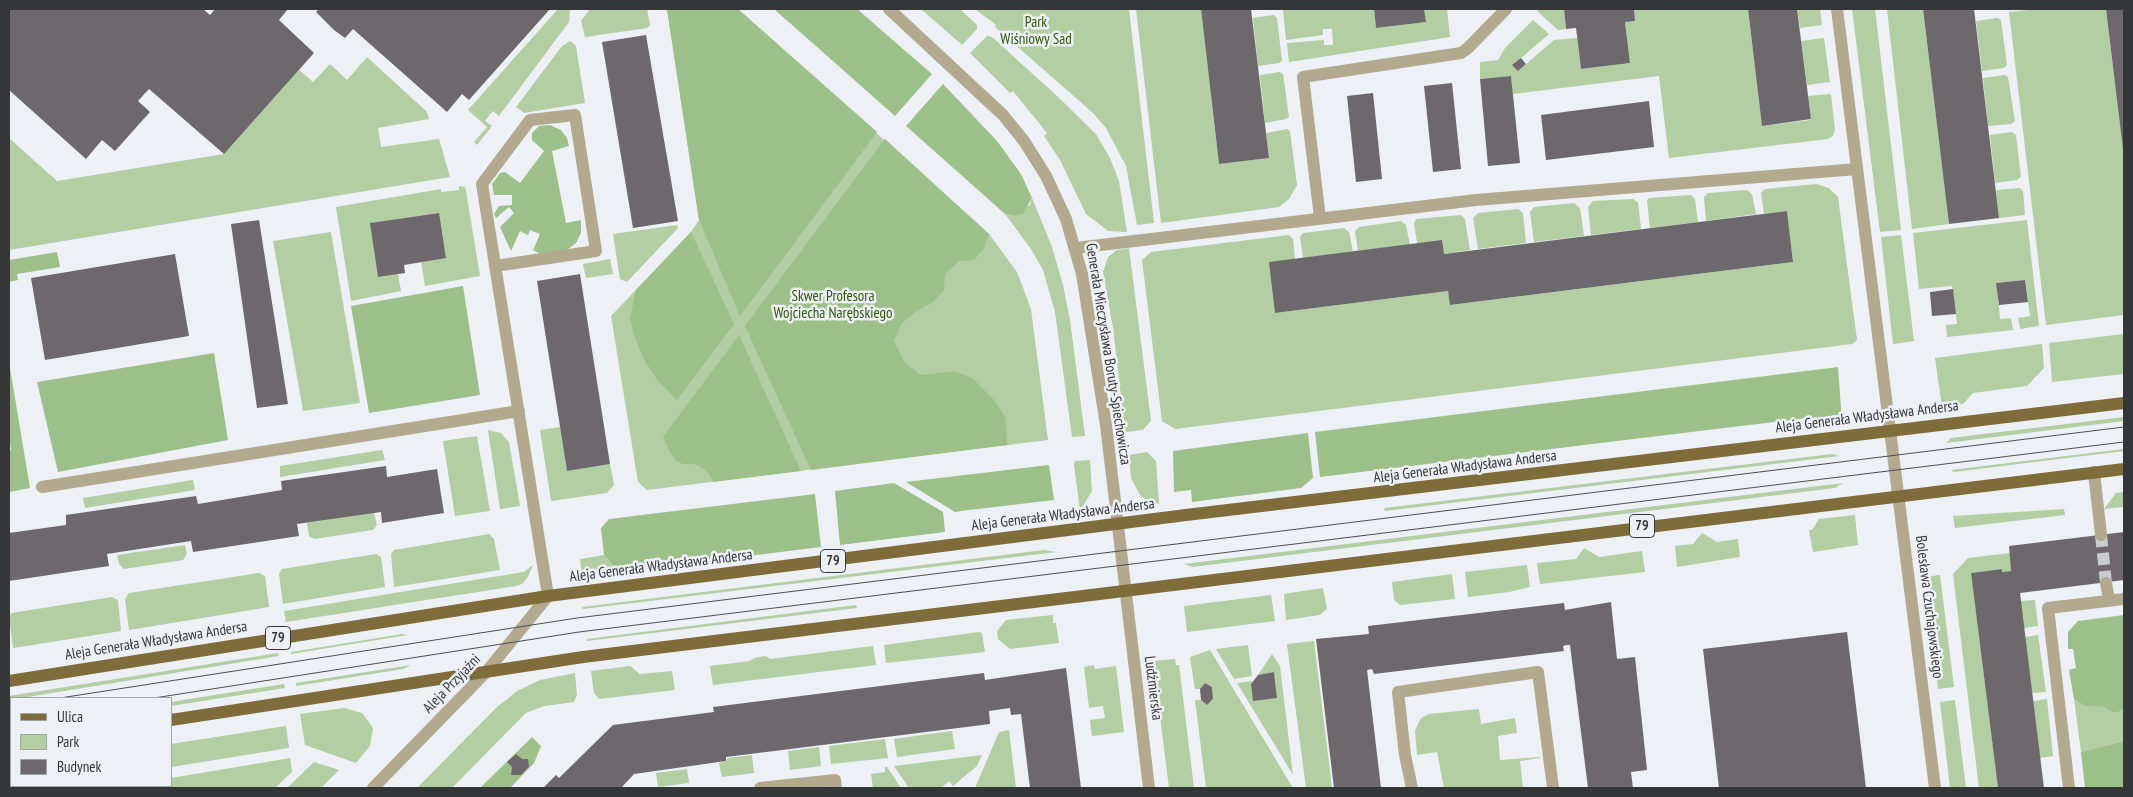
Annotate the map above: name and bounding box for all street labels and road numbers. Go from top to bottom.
street label: Generała Mieczysława Boruty-Spiechowicza [1082,242,1134,466]
street label: Aleja Generała Władysława Andersa [1774,397,1960,437]
street label: Aleja Generała Władysława Andersa [1372,447,1558,487]
street label: Aleja Generała Władysława Andersa [970,495,1156,535]
road number: 79 [1630,514,1654,538]
street label: Bolesława Czuchajowskiego [1911,534,1947,680]
street label: Aleja Generała Władysława Andersa [568,546,754,586]
road number: 79 [820,550,846,572]
street label: Aleja Generała Władysława Andersa [64,618,248,664]
road number: 79 [266,626,290,650]
street label: Aleja Przyjaźni [419,651,485,717]
street label: Ludźmierska [1140,655,1166,721]

